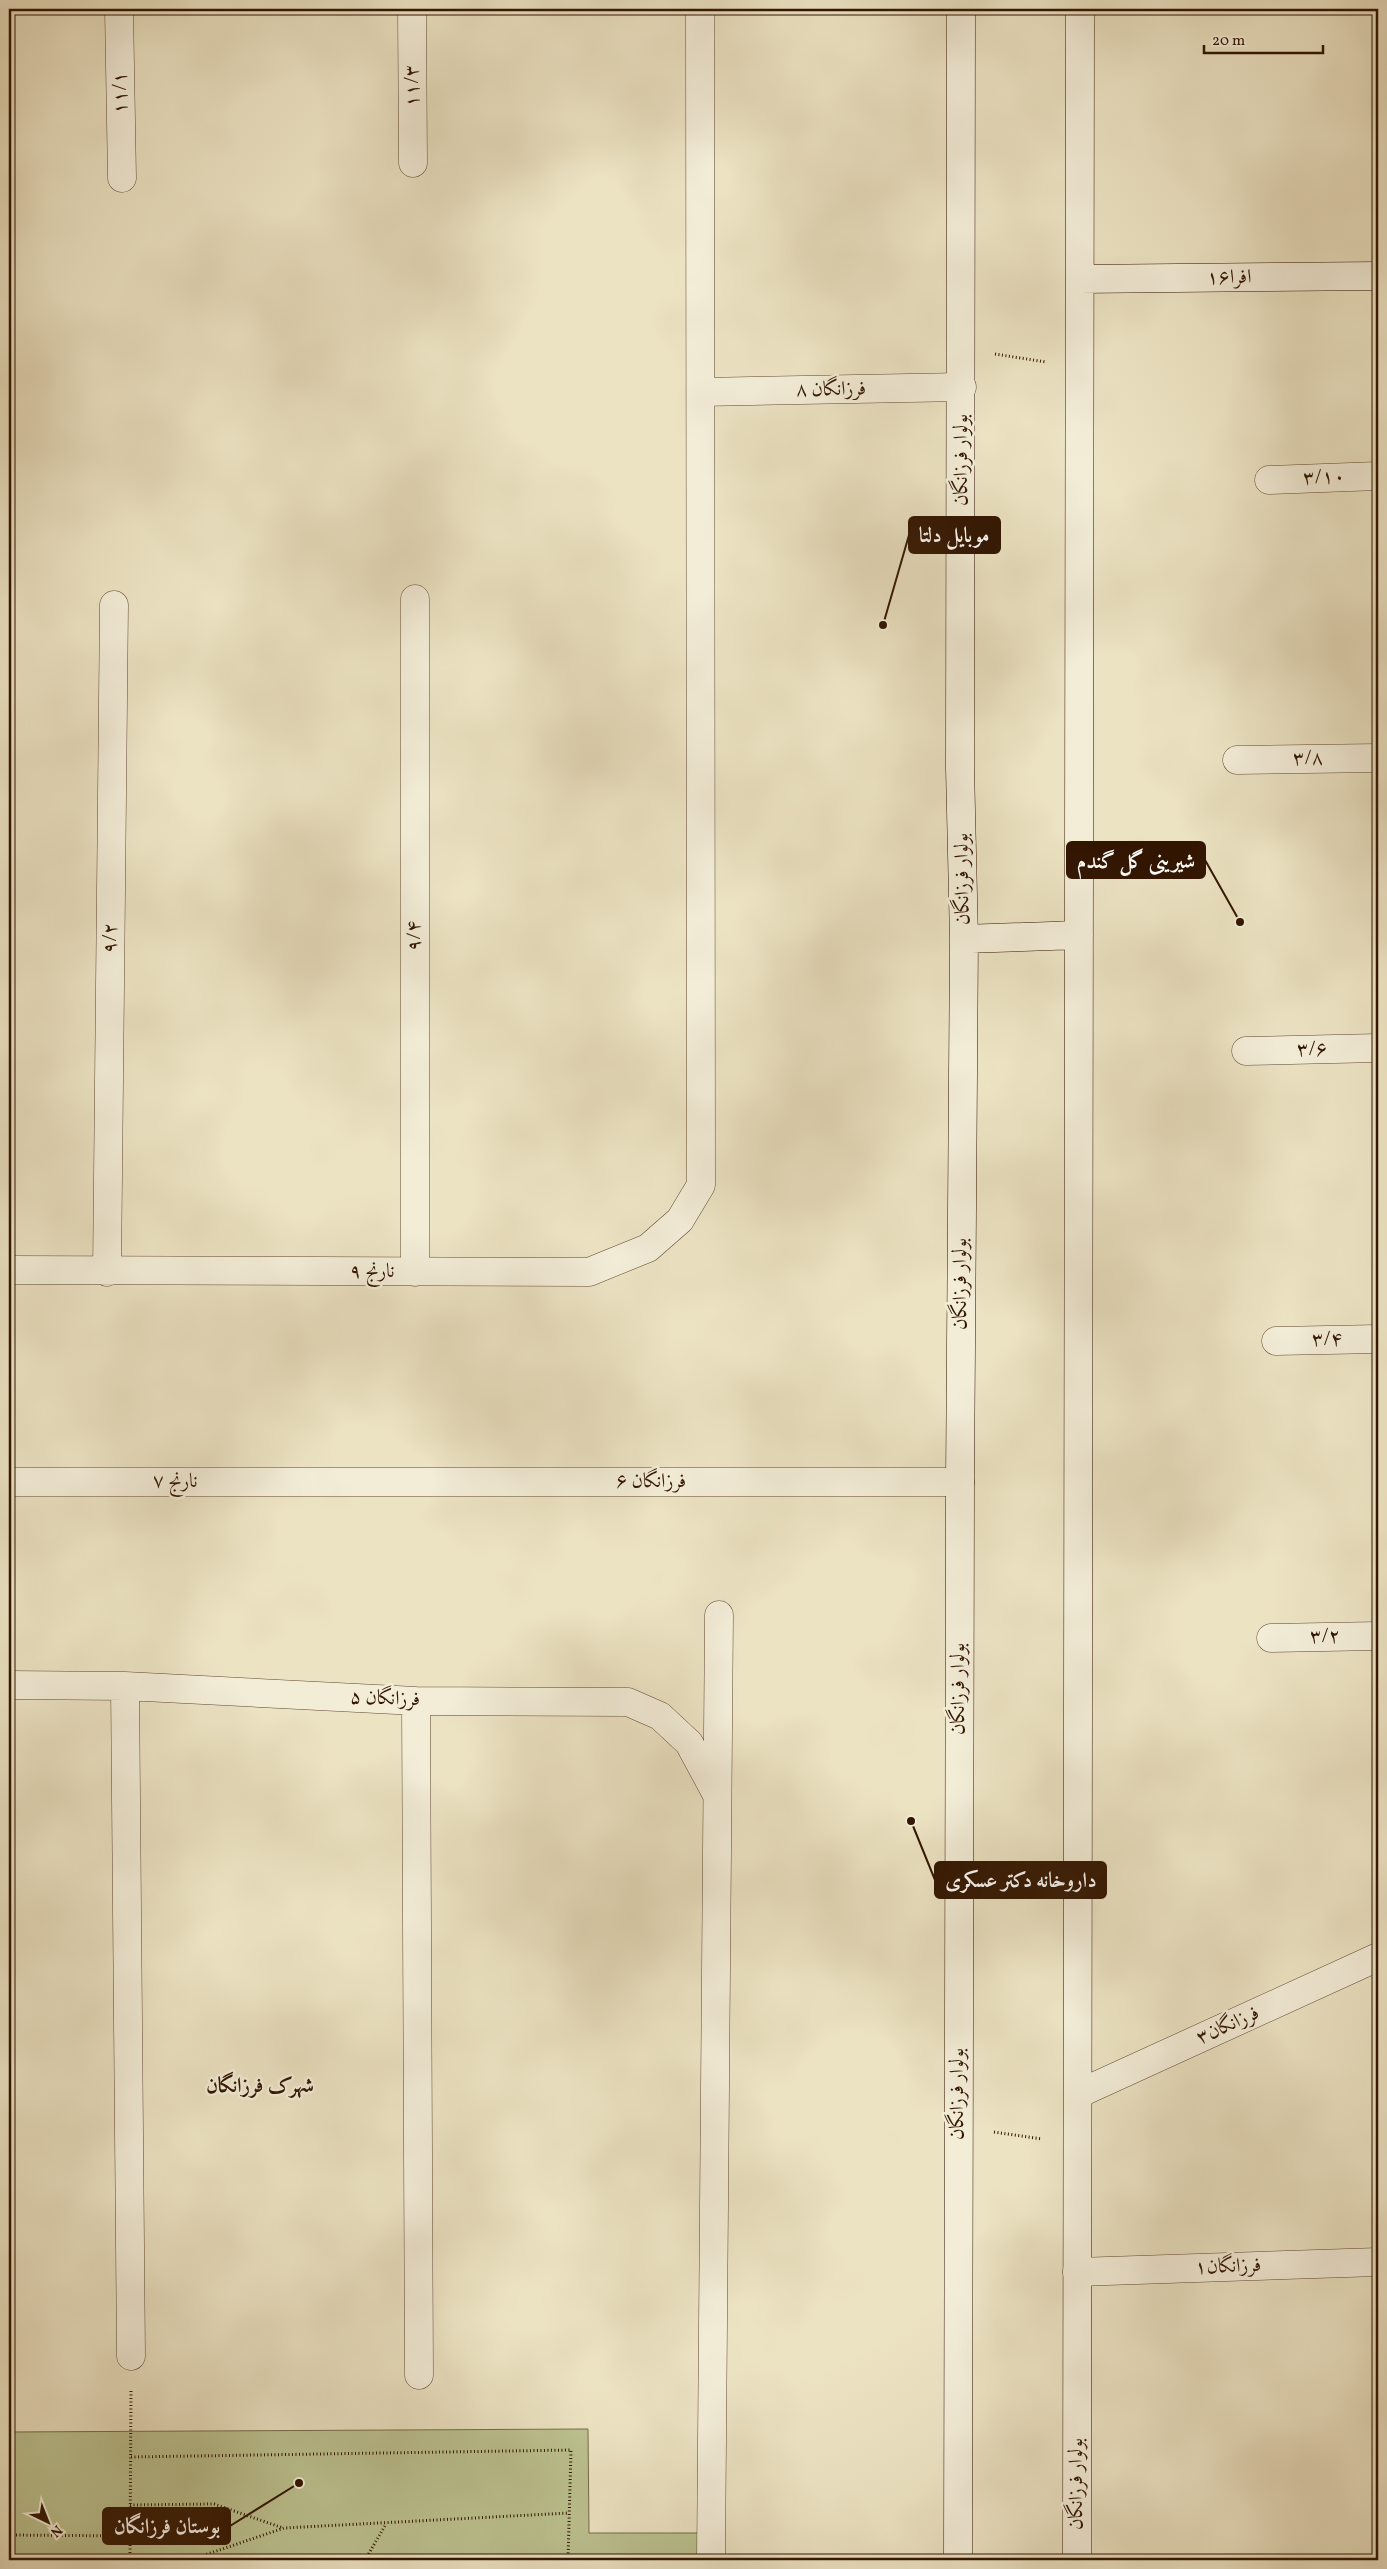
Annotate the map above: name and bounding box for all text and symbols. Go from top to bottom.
scale bar [1204,22,1323,54]
text: 20 m [1212,31,1245,52]
street label: ۱۱/۳ [399,65,427,107]
street label: ۱۱/۱ [107,72,135,114]
street label: ۱۶افرا [1206,264,1252,292]
street label: فرزانگان ۸ [796,374,866,405]
street label: بولوار فرزانگان [947,414,976,506]
street label: ۳/۱۰ [1302,463,1346,493]
callout: موبایل دلتا [909,517,1000,553]
text: موبایل دلتا [919,522,989,551]
street label: ۳/۸ [1292,745,1324,773]
street label: بولوار فرزانگان [947,833,978,925]
callout: شیرینی گل گندم [1067,842,1205,878]
text: شیرینی گل گندم [1077,848,1195,880]
street label: ۹/۴ [401,921,429,951]
street label: ۹/۲ [97,922,125,954]
street label: ۳/۶ [1296,1036,1328,1064]
street label: بولوار فرزانگان [946,1238,975,1330]
street label: نارنج ۹ [349,1258,395,1287]
street label: ۳/۴ [1311,1326,1343,1354]
street label: فرزانگان ۶ [616,1467,686,1496]
street label: نارنج ۷ [152,1468,198,1497]
street label: ۳/۲ [1309,1623,1341,1651]
street label: بولوار فرزانگان [944,1643,973,1735]
street label: فرزانگان ۵ [349,1683,421,1714]
callout: داروخانه دکتر عسکری [935,1862,1106,1898]
text: داروخانه دکتر عسکری [945,1867,1097,1896]
street label: فرزانگان۳ [1192,1999,1264,2052]
street label: بولوار فرزانگان [943,2048,972,2140]
district label: شهرک فرزانگان [206,2071,314,2101]
street label: فرزانگان۱ [1194,2251,1262,2282]
street label: بولوار فرزانگان [1062,2438,1091,2530]
north arrow [22,2496,72,2546]
callout: بوستان فرزانگان [103,2508,230,2544]
text: بوستان فرزانگان [114,2512,220,2542]
text: N [46,2520,66,2541]

